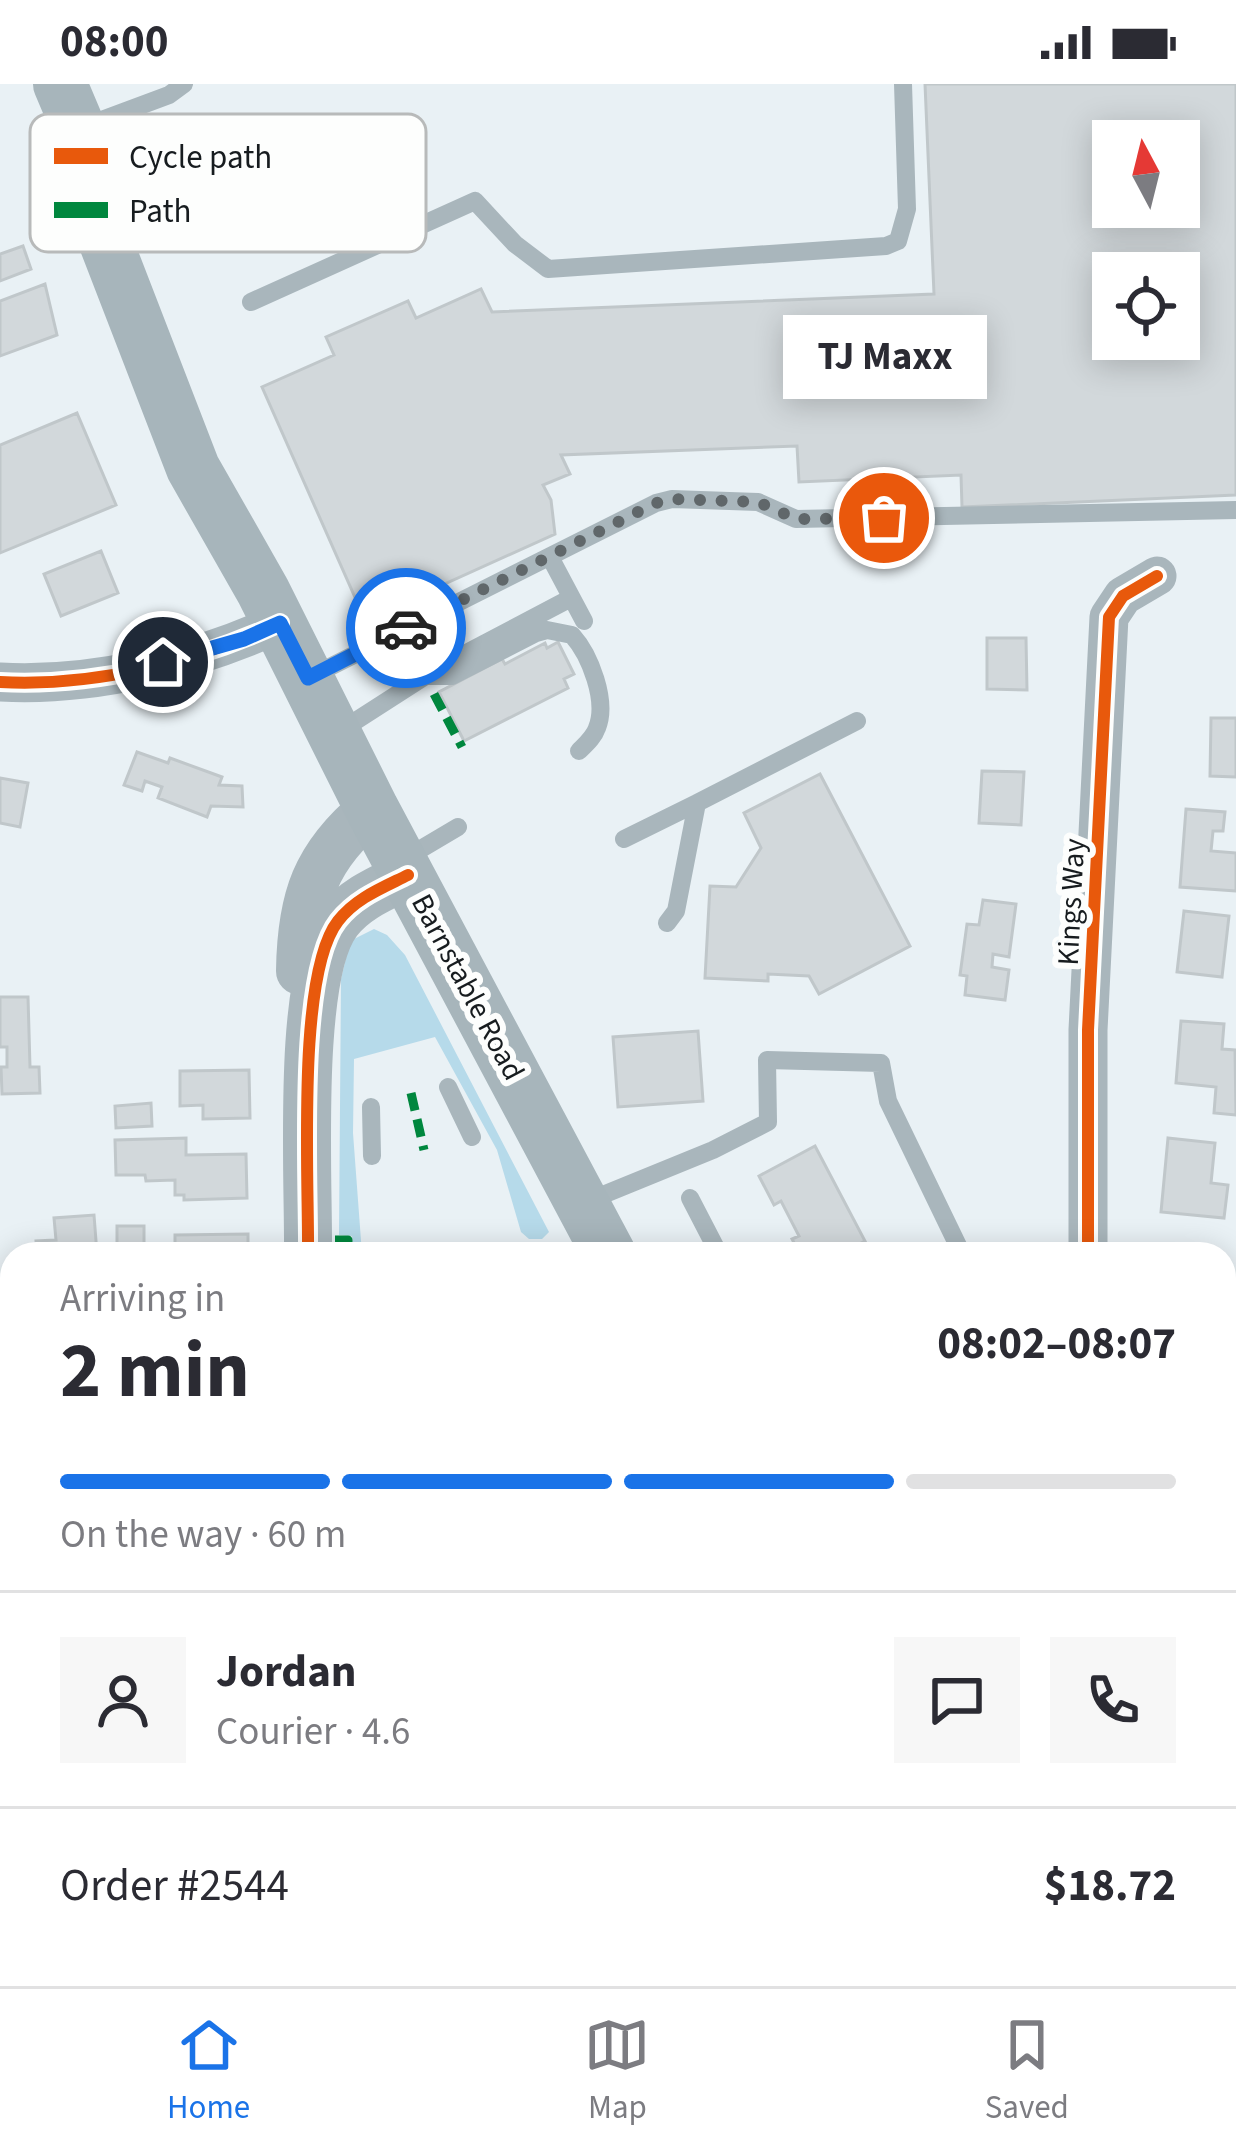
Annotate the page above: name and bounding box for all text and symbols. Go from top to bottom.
text: 08:00 [60,10,169,74]
legend [30,114,426,252]
north arrow [1092,120,1200,228]
map controls [1092,120,1200,360]
text: Cycle path [129,134,272,181]
text: Path [129,188,192,235]
button: locate [1092,252,1200,360]
callout: TJ Maxx [782,314,986,398]
text: TJ Maxx [818,329,952,385]
pin [833,467,935,569]
icon: bag [851,485,917,551]
courier [346,568,466,688]
icon: car [373,595,439,661]
pin [112,611,214,713]
icon: home [130,629,196,695]
street label: Kings Way [1047,837,1096,967]
street label: Barnstable Road [400,886,535,1088]
text: Arriving in [60,1271,225,1327]
text: 08:02–08:07 [937,1312,1176,1376]
text: 2 min [60,1316,250,1427]
text: On the way · 60 m [60,1507,346,1563]
button: person [60,1637,186,1763]
button: chat [894,1637,1020,1763]
button: phone [1050,1637,1176,1763]
text: Jordan [216,1640,357,1704]
text: Courier · 4.6 [216,1704,410,1760]
text: Order #2544 [60,1854,289,1918]
text: $18.72 [1044,1854,1176,1918]
tab: Home [167,2012,250,2131]
tab: Map [584,2012,650,2131]
tab: Saved [985,2012,1069,2131]

